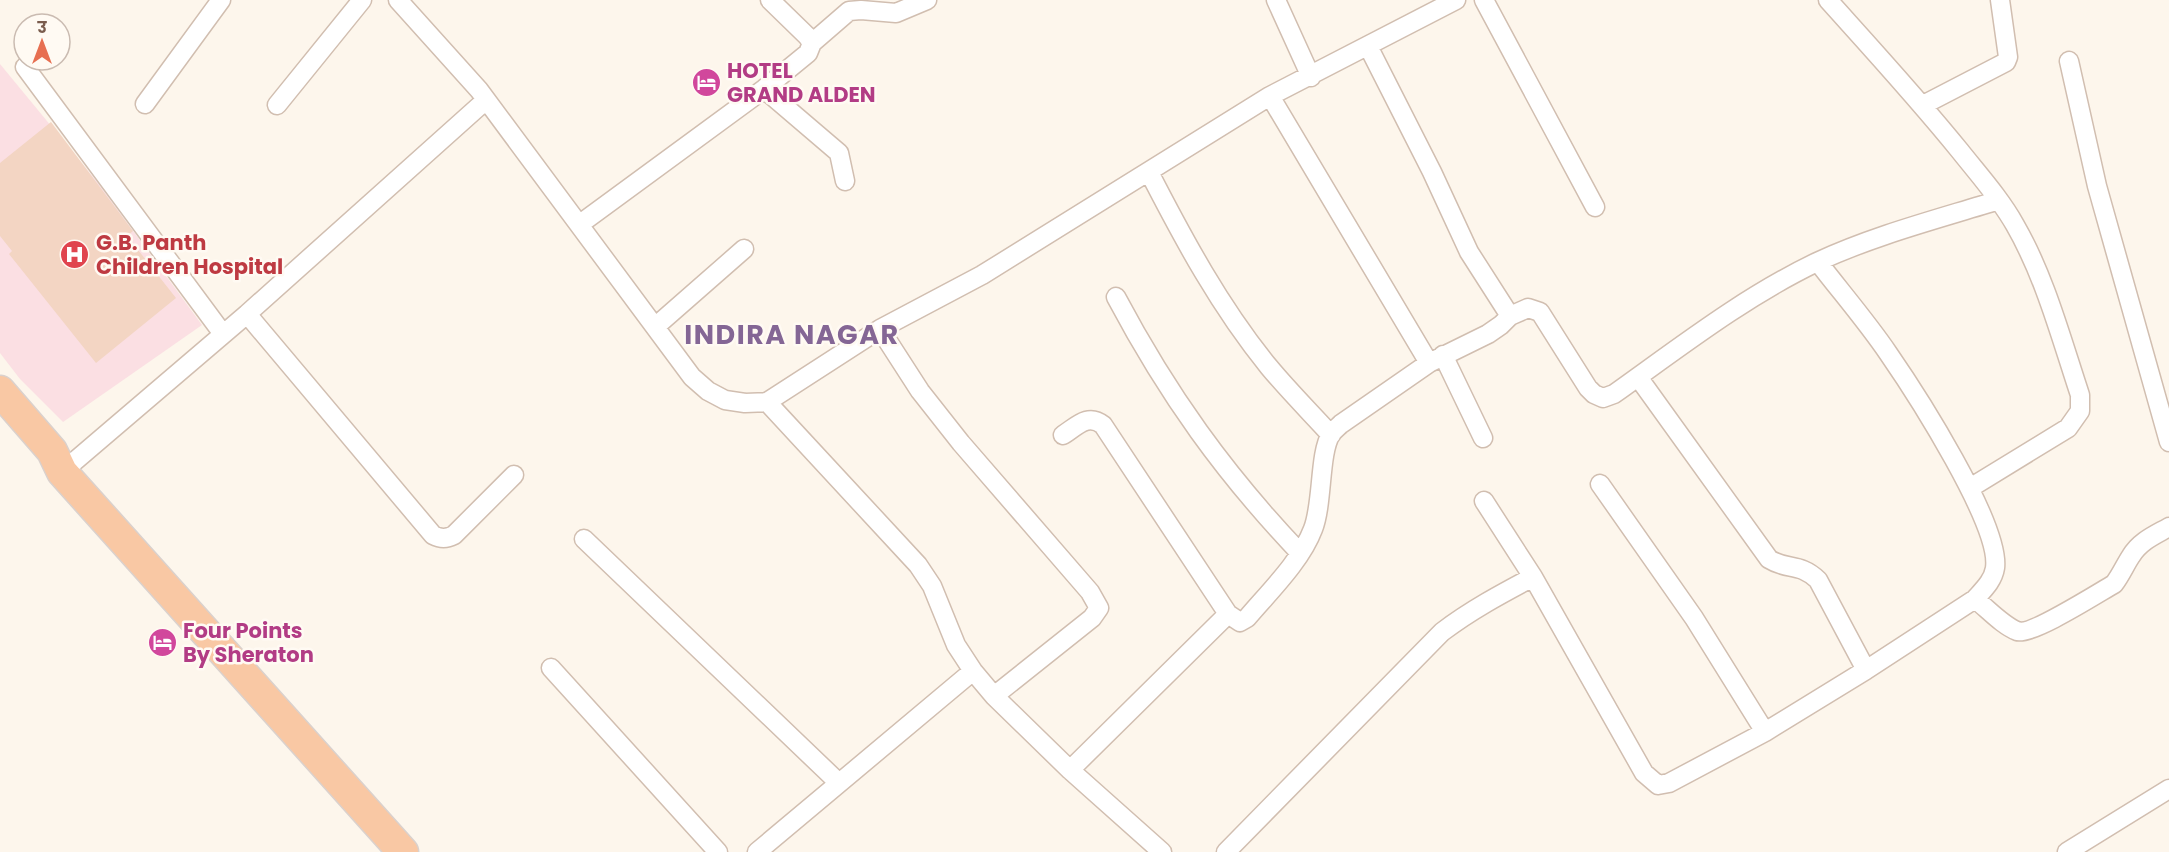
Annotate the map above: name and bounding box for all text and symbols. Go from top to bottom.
north arrow [12,12,72,72]
text: उ [36,16,47,39]
place label: HOTEL GRAND ALDEN [727,56,876,109]
hotel icon: HOTEL GRAND ALDEN [690,66,722,98]
place label: G.B. Panth Children Hospital [96,228,283,281]
hospital icon: G.B. Panth Children Hospital [59,238,91,270]
district label: INDIRA NAGAR [684,316,900,353]
place label: Four Points By Sheraton [183,616,314,669]
hotel icon: Four Points By Sheraton [146,626,178,658]

